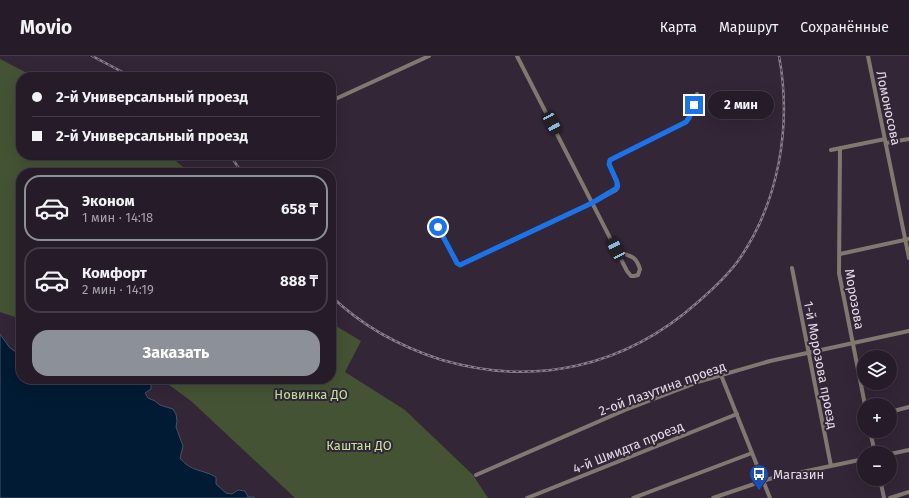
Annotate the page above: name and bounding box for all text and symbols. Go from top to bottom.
text: Movio [20,16,72,39]
text: Карта [660,19,697,36]
text: Маршрут [719,19,778,36]
text: Сохранённые [800,19,889,36]
street label: Ломоносова [873,70,904,147]
text: 2-й Универсальный проезд [56,88,248,106]
callout: 2 мин [708,91,774,119]
route end [685,96,703,114]
text: 2 мин [724,97,758,112]
car [541,110,563,136]
text: 2-й Универсальный проезд [56,127,248,145]
icon: car [34,190,70,226]
text: Эконом [82,192,135,210]
text: 658 ₸ [281,200,318,218]
text: 1 мин · 14:18 [82,210,153,225]
route start [429,218,447,236]
car [605,236,627,262]
icon: car [34,262,70,298]
text: Комфорт [82,264,147,282]
street label: Морозова [842,268,867,330]
text: 888 ₸ [280,272,318,290]
text: 2 мин · 14:19 [82,282,154,297]
street label: 1-й Морозова проезд [801,300,840,430]
button: Заказать [32,330,320,376]
map controls [857,350,897,486]
button: layers [857,350,897,390]
street label: 2-ой Лазутина проезд [597,358,728,418]
park label: Новинка ДО [274,387,348,402]
button: + [857,398,897,438]
street label: 4-й Шмидта проезд [571,418,686,477]
park label: Каштан ДО [326,438,392,453]
button: − [857,446,897,486]
bus stop icon: Магазин [748,463,770,491]
place label: Магазин [773,467,824,482]

